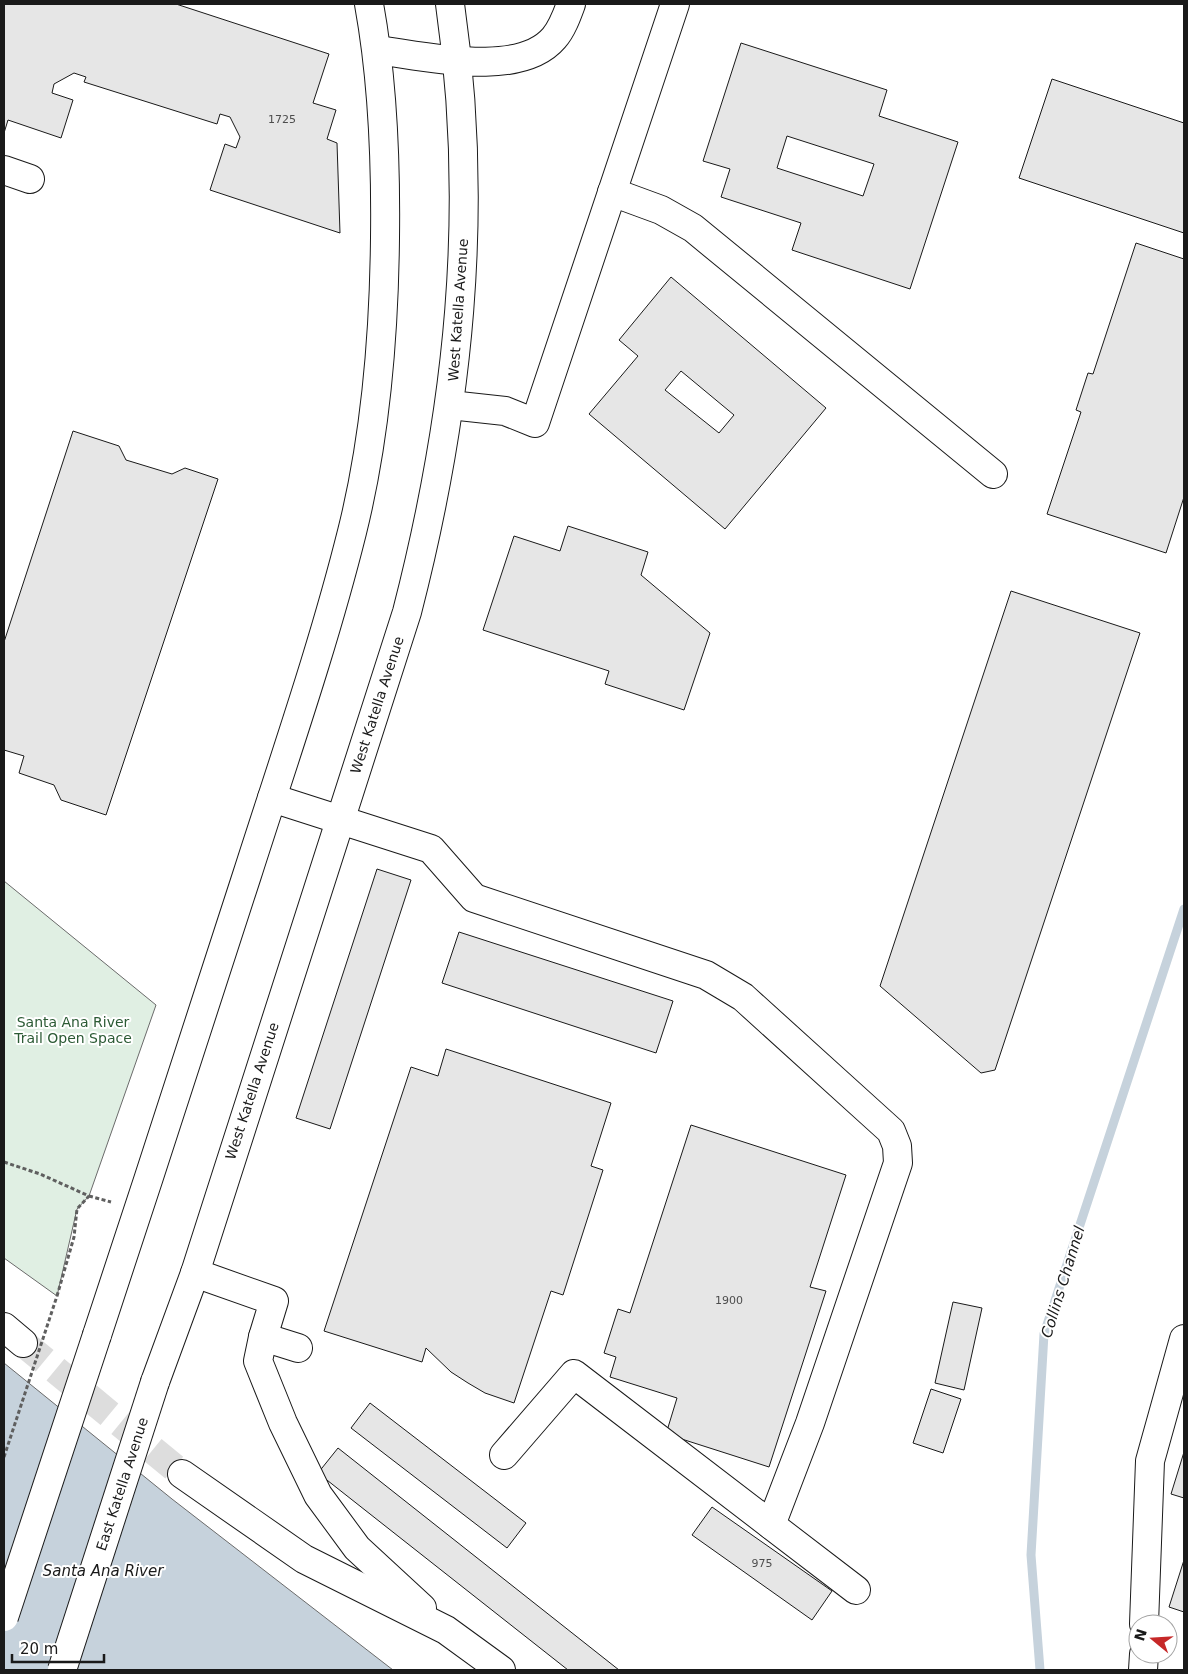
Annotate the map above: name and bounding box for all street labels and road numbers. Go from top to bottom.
street label: West Katella Avenue [445,238,471,382]
street label: West Katella Avenue [347,634,407,776]
street label: West Katella Avenue [222,1020,282,1162]
street label: East Katella Avenue [93,1415,151,1553]

